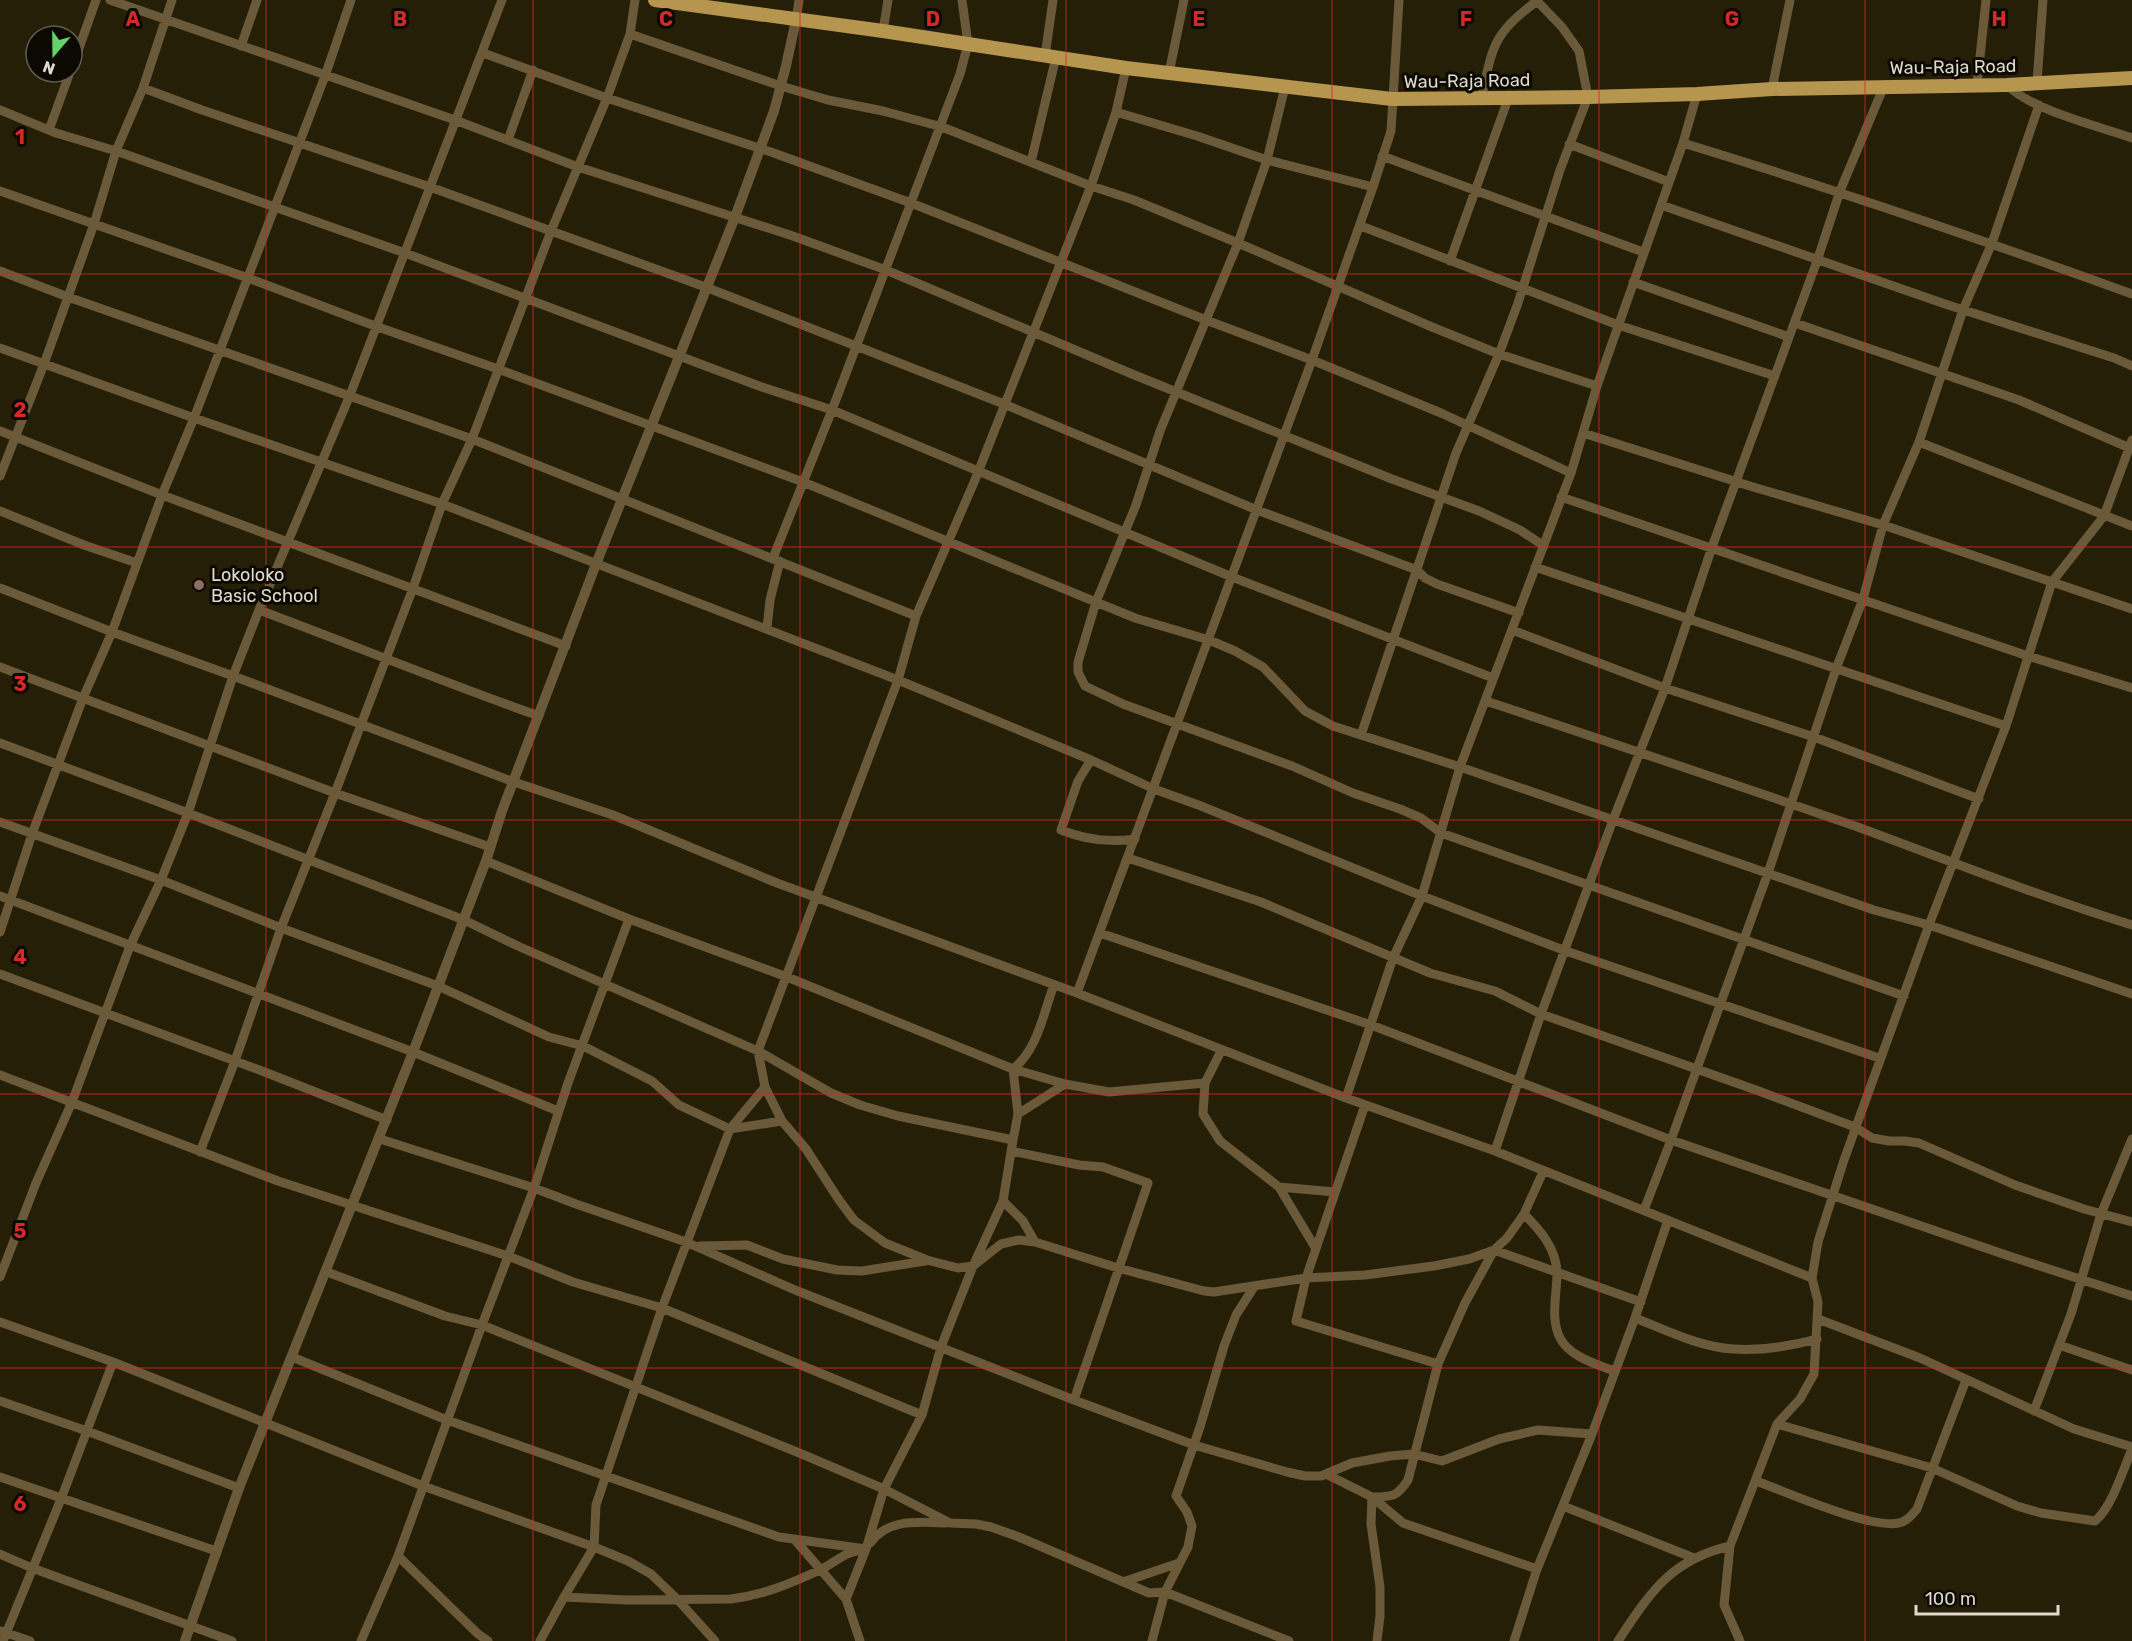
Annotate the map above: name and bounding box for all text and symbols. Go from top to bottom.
text: A [126,7,141,31]
text: B [393,7,407,31]
text: C [659,7,673,31]
text: D [926,7,940,31]
text: E [1193,7,1205,31]
text: F [1460,7,1472,31]
text: G [1725,7,1739,31]
text: H [1992,7,2006,31]
north arrow [24,24,84,84]
street label: Wau-Raja Road [1889,55,2017,79]
text: N [40,57,58,79]
street label: Wau-Raja Road [1403,69,1531,93]
text: 1 [15,125,25,149]
text: 2 [14,398,27,422]
place label: Lokoloko Basic School [211,564,318,607]
marker: Lokoloko Basic School [192,578,206,592]
text: 3 [13,672,27,696]
text: 4 [13,945,27,969]
text: 5 [14,1219,27,1243]
text: 6 [13,1492,27,1516]
scale bar [1916,1578,2058,1616]
text: 100 m [1925,1588,1976,1610]

